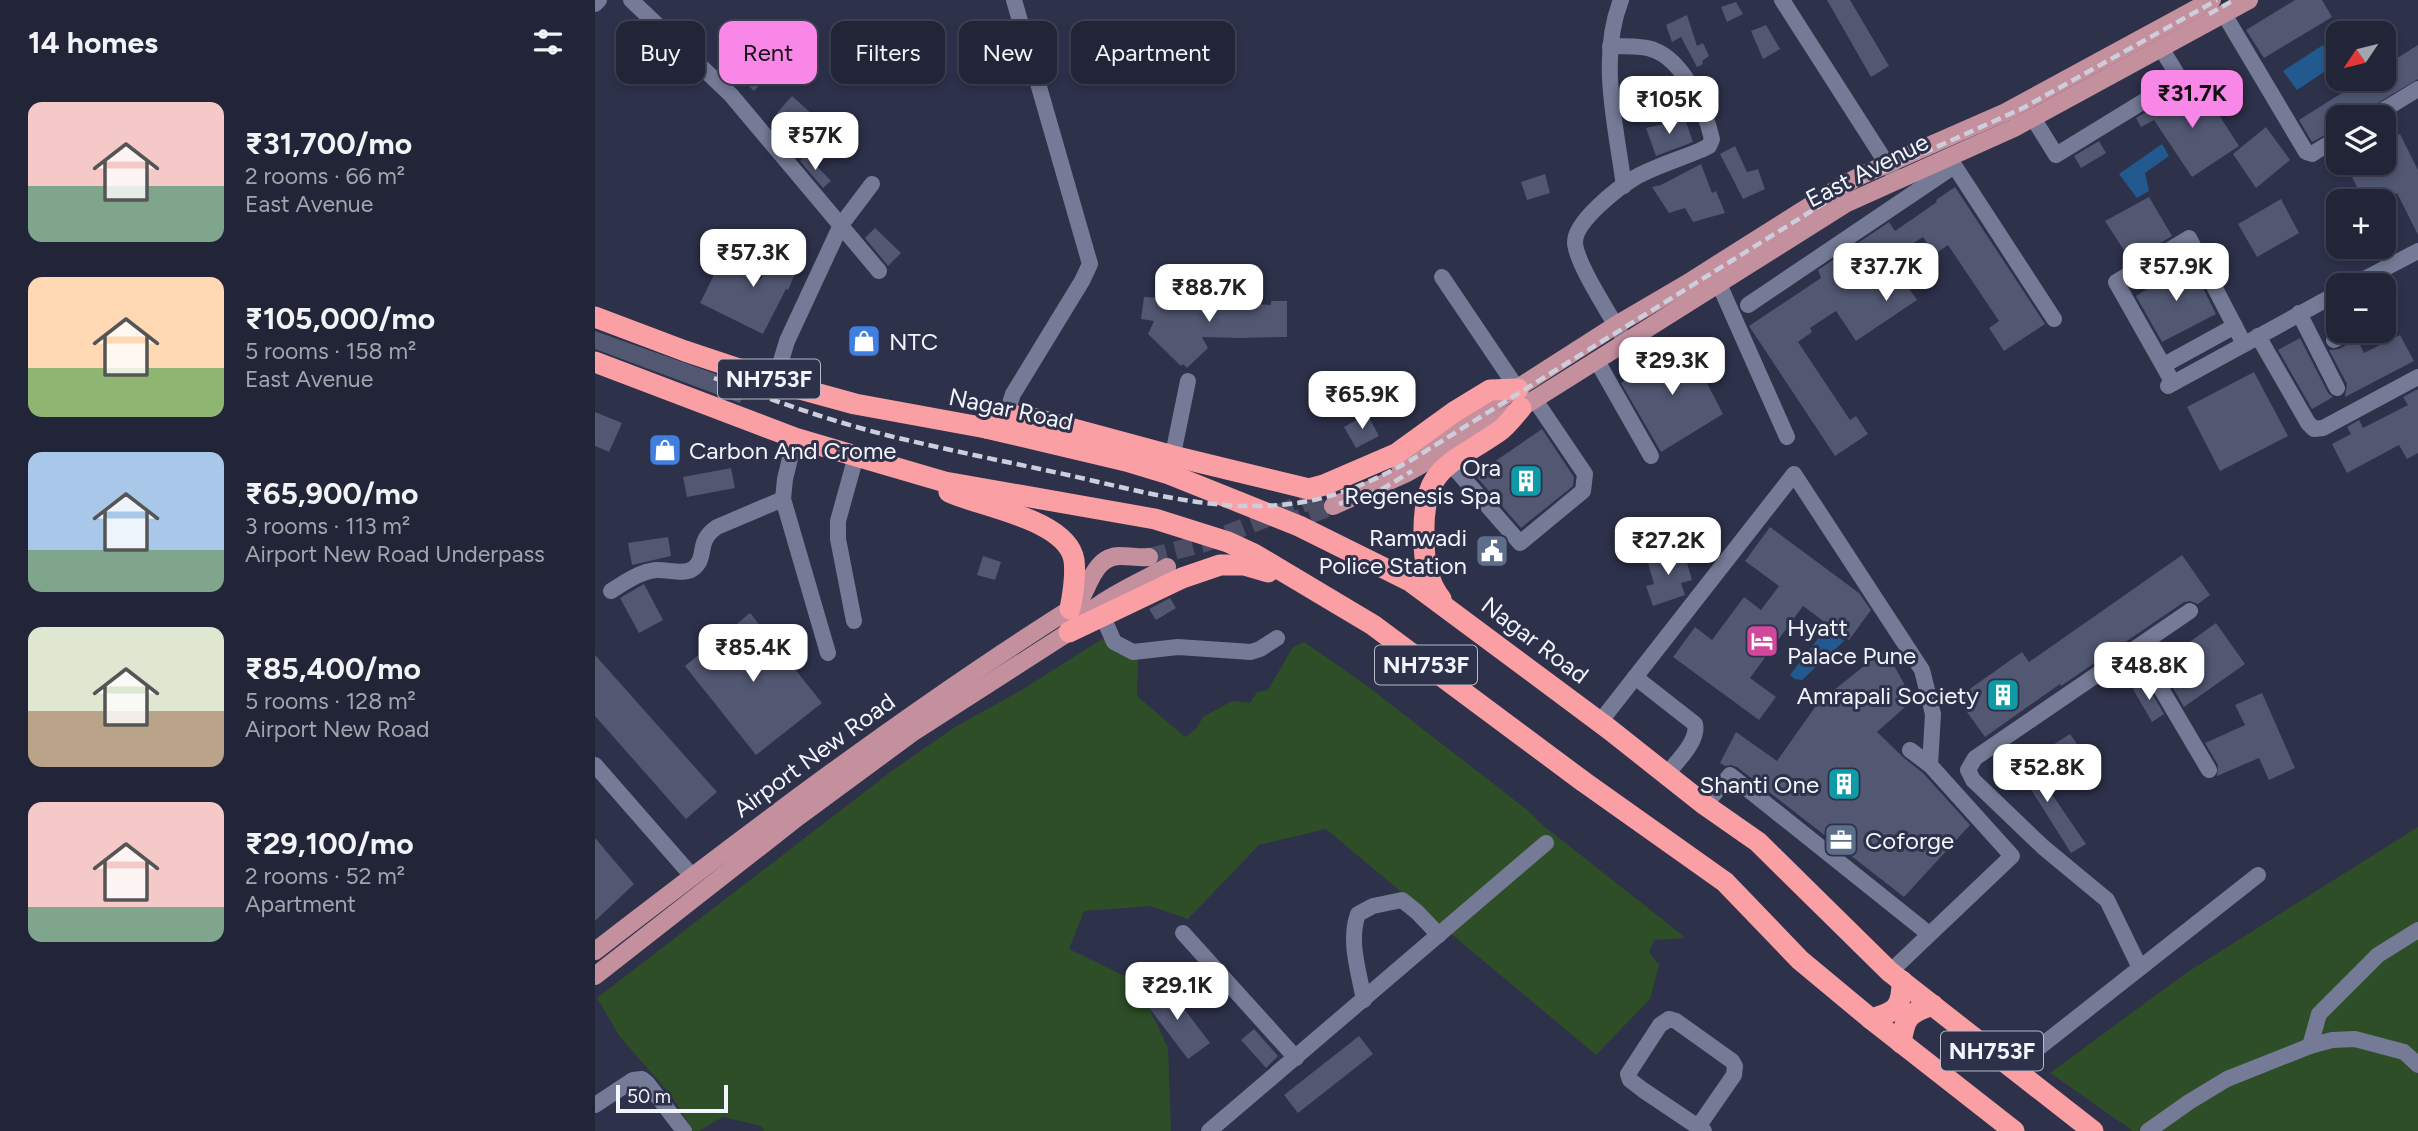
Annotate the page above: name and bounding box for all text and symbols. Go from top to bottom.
chip: Buy [616,21,705,84]
chip: Rent [719,21,817,84]
chip: Filters [831,21,945,84]
chip: New [959,21,1057,84]
chip: Apartment [1071,21,1235,84]
north arrow [2326,21,2396,91]
map controls [2326,21,2396,343]
icon: filters [529,23,567,61]
text: 14 homes [28,24,158,61]
pin: ₹31.7K [2135,71,2249,130]
pin: ₹105K [1620,76,1718,136]
text: ₹31.7K [2157,79,2227,107]
text: ₹105K [1635,85,1703,113]
button: layers [2326,105,2396,175]
pin: ₹57K [774,113,856,172]
text: ₹57K [787,121,843,149]
text: ₹31,700/mo [245,125,412,162]
street label: East Avenue [1801,127,1933,213]
icon: home [84,130,168,214]
text: 2 rooms · 66 m² [245,162,405,190]
button: + [2326,189,2396,259]
text: East Avenue [245,190,373,218]
pin: ₹57.3K [696,230,810,289]
text: ₹57.3K [716,238,790,266]
pin: ₹37.7K [1829,244,1943,303]
pin: ₹57.9K [2119,244,2233,303]
text: ₹37.7K [1849,252,1923,280]
text: ₹57.9K [2139,252,2213,280]
pin: ₹88.7K [1152,264,1266,324]
text: ₹88.7K [1171,273,1247,301]
button: − [2326,273,2396,343]
text: ₹105,000/mo [245,300,435,337]
icon: home [84,305,168,389]
shop icon: NTC [845,322,883,360]
place label: NTC [889,327,938,356]
text: 5 rooms · 158 m² [245,337,416,365]
pin: ₹29.3K [1615,338,1729,397]
text: ₹29.3K [1635,346,1709,374]
road number: NH753F [718,360,820,398]
text: East Avenue [245,365,373,393]
pin: ₹65.9K [1305,372,1419,431]
text: ₹65.9K [1325,380,1399,408]
street label: Nagar Road [946,382,1076,436]
shop icon: Carbon And Crome [646,431,684,469]
place label: Carbon And Crome [689,436,896,465]
place label: Ora Regenesis Spa [1344,453,1501,510]
building icon: Ora Regenesis Spa [1507,462,1545,500]
text: ₹65,900/mo [245,475,418,512]
icon: home [84,480,168,564]
text: 3 rooms · 113 m² [245,512,410,540]
pin: ₹27.2K [1611,518,1725,577]
place label: Ramwadi Police Station [1319,523,1467,580]
text: ₹27.2K [1631,526,1705,554]
public building icon: Ramwadi Police Station [1473,532,1511,570]
text: Airport New Road Underpass [245,540,545,568]
street label: Nagar Road [1476,590,1594,690]
place label: Hyatt Palace Pune [1787,613,1916,670]
hotel icon: Hyatt Palace Pune [1743,622,1781,660]
pin: ₹85.4K [696,624,810,684]
text: ₹85.4K [715,633,791,661]
pin: ₹48.8K [2092,642,2206,702]
road number: NH753F [1375,646,1477,684]
text: ₹85,400/mo [245,650,421,687]
text: ₹48.8K [2110,651,2188,679]
icon: home [84,655,168,739]
building icon: Amrapali Society [1984,676,2022,714]
place label: Amrapali Society [1797,681,1979,710]
text: 5 rooms · 128 m² [245,687,416,715]
street label: Airport New Road [728,687,900,823]
text: Airport New Road [245,715,429,743]
pin: ₹52.8K [1990,744,2104,804]
text: ₹52.8K [2009,753,2085,781]
building icon: Shanti One [1825,765,1863,803]
place label: Shanti One [1700,770,1819,799]
office icon: Coforge [1822,821,1860,859]
text: ₹29,100/mo [245,825,414,862]
place label: Coforge [1865,826,1954,855]
icon: home [84,830,168,914]
text: 2 rooms · 52 m² [245,862,405,890]
text: Apartment [245,890,356,918]
pin: ₹29.1K [1120,962,1234,1022]
text: ₹29.1K [1141,971,1213,999]
road number: NH753F [1941,1032,2043,1070]
scale bar [616,1082,728,1114]
text: 50 m [627,1085,671,1108]

